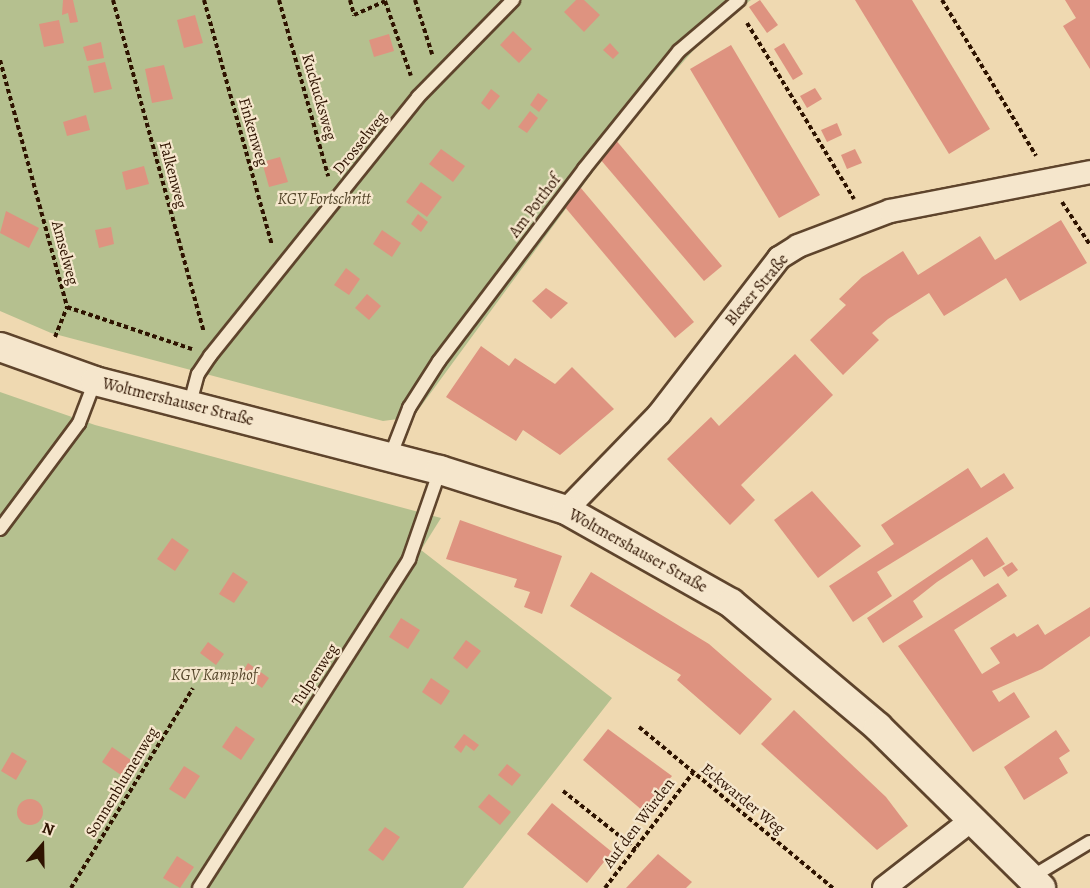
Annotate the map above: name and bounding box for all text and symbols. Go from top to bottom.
street label: Kuckucksweg [298,52,340,142]
street label: Finkenweg [234,95,272,169]
street label: Drosselweg [329,108,391,178]
street label: Falkenweg [155,140,191,210]
street label: Am Potthof [505,171,565,241]
park label: KGV Fortschritt [277,189,371,209]
street label: Amselweg [47,219,83,287]
street label: Blexer Straße [721,250,793,330]
street label: Woltmershauser Straße [100,374,256,430]
street label: Woltmershauser Straße [565,505,711,597]
street label: Tulpenweg [288,640,342,710]
park label: KGV Kamphof [171,665,257,685]
street label: Sonnenblumenweg [82,723,162,841]
street label: Eckwarder Weg [697,759,789,839]
street label: Auf den Würden [599,774,679,872]
north arrow [12,816,72,876]
text: N [39,817,57,841]

